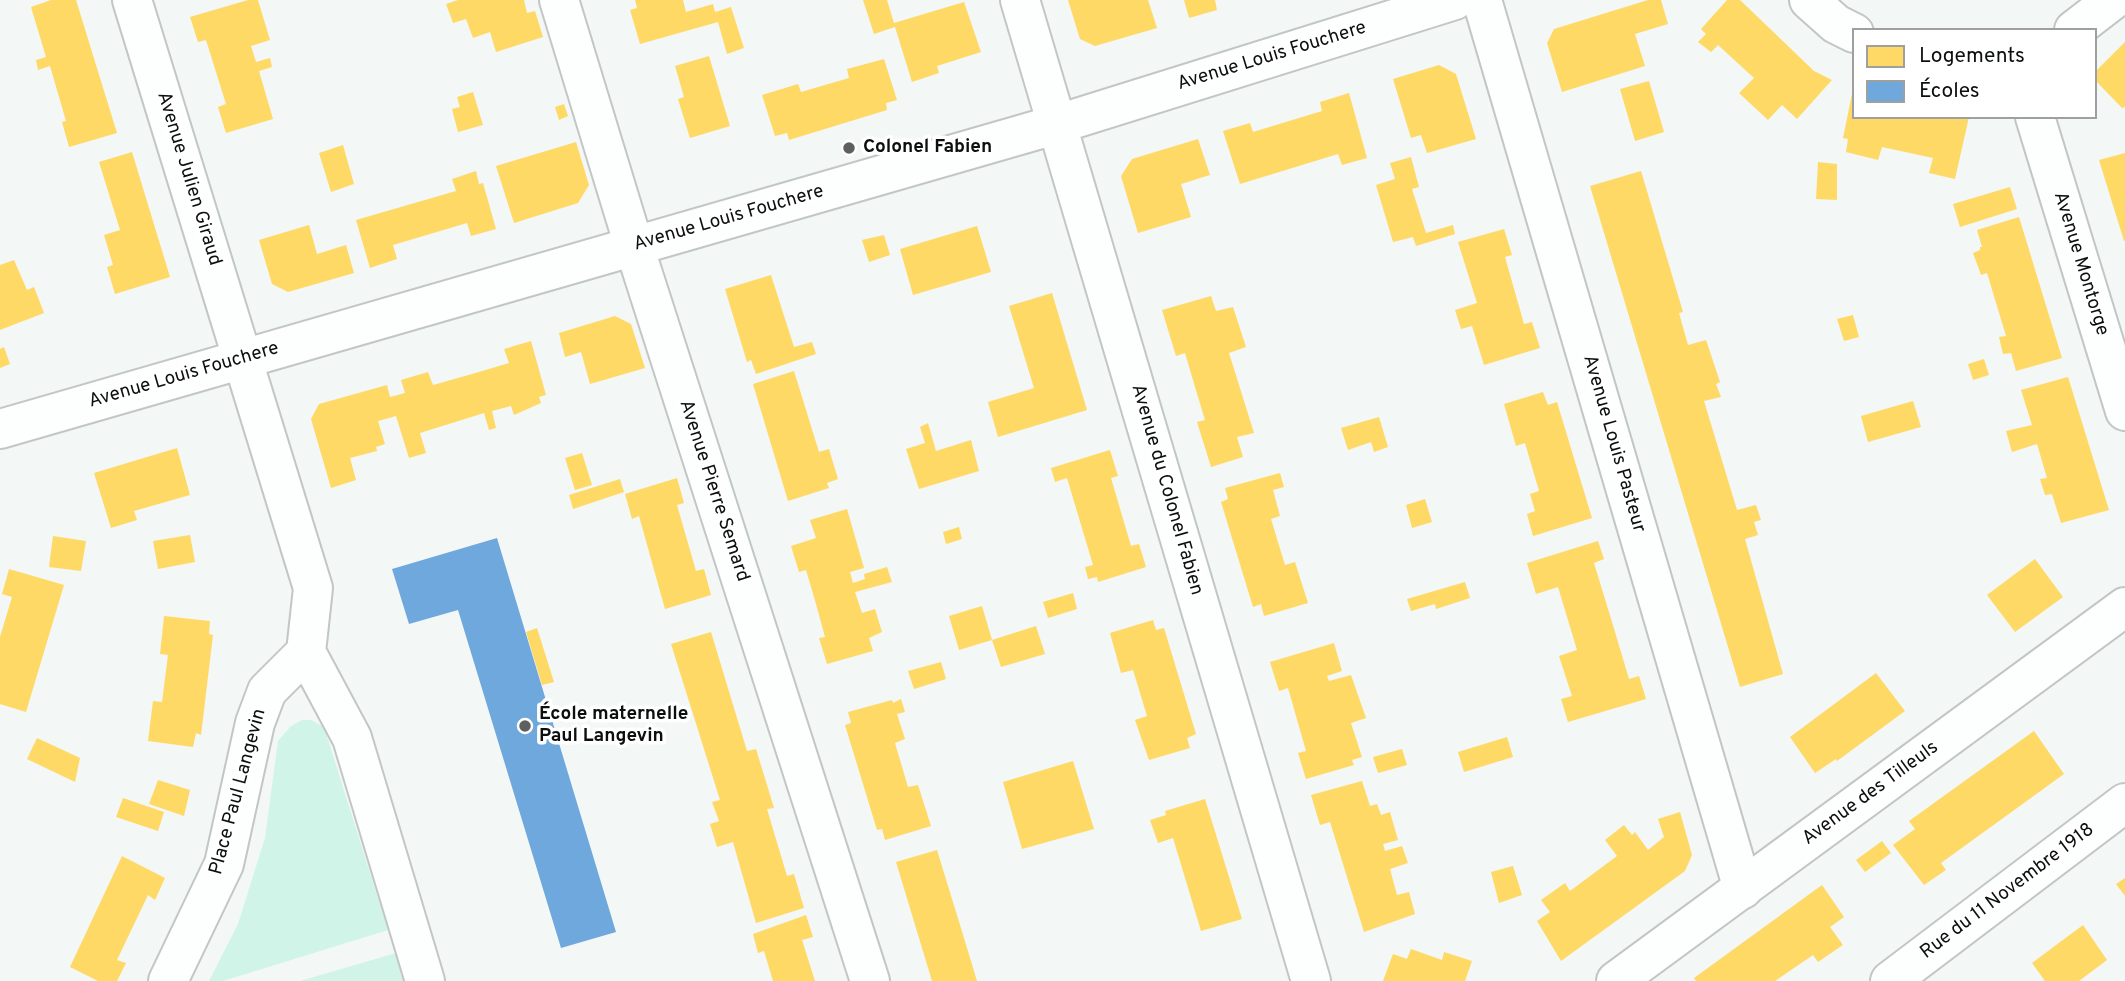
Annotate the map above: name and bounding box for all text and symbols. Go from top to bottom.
street label: Avenue Louis Fouchere [1175,17,1369,97]
legend [1852,28,2097,119]
text: Logements [1919,43,2025,70]
text: Écoles [1919,78,1980,105]
street label: Avenue Julien Giraud [151,89,225,269]
place label: Colonel Fabien [863,137,992,159]
marker: Colonel Fabien [841,140,857,156]
street label: Avenue Louis Fouchere [631,181,827,257]
street label: Avenue Montorge [2047,189,2113,339]
street label: Avenue Louis Fouchere [86,338,282,414]
street label: Avenue Louis Pasteur [1577,352,1649,536]
street label: Avenue du Colonel Fabien [1125,382,1207,598]
street label: Avenue Pierre Semard [673,397,753,585]
place label: École maternelle Paul Langevin [539,704,688,748]
street label: Place Paul Langevin [206,707,272,877]
marker: École maternelle Paul Langevin [517,718,533,734]
street label: Avenue des Tilleuls [1798,737,1944,851]
street label: Rue du 11 Novembre 1918 [1917,819,2099,965]

